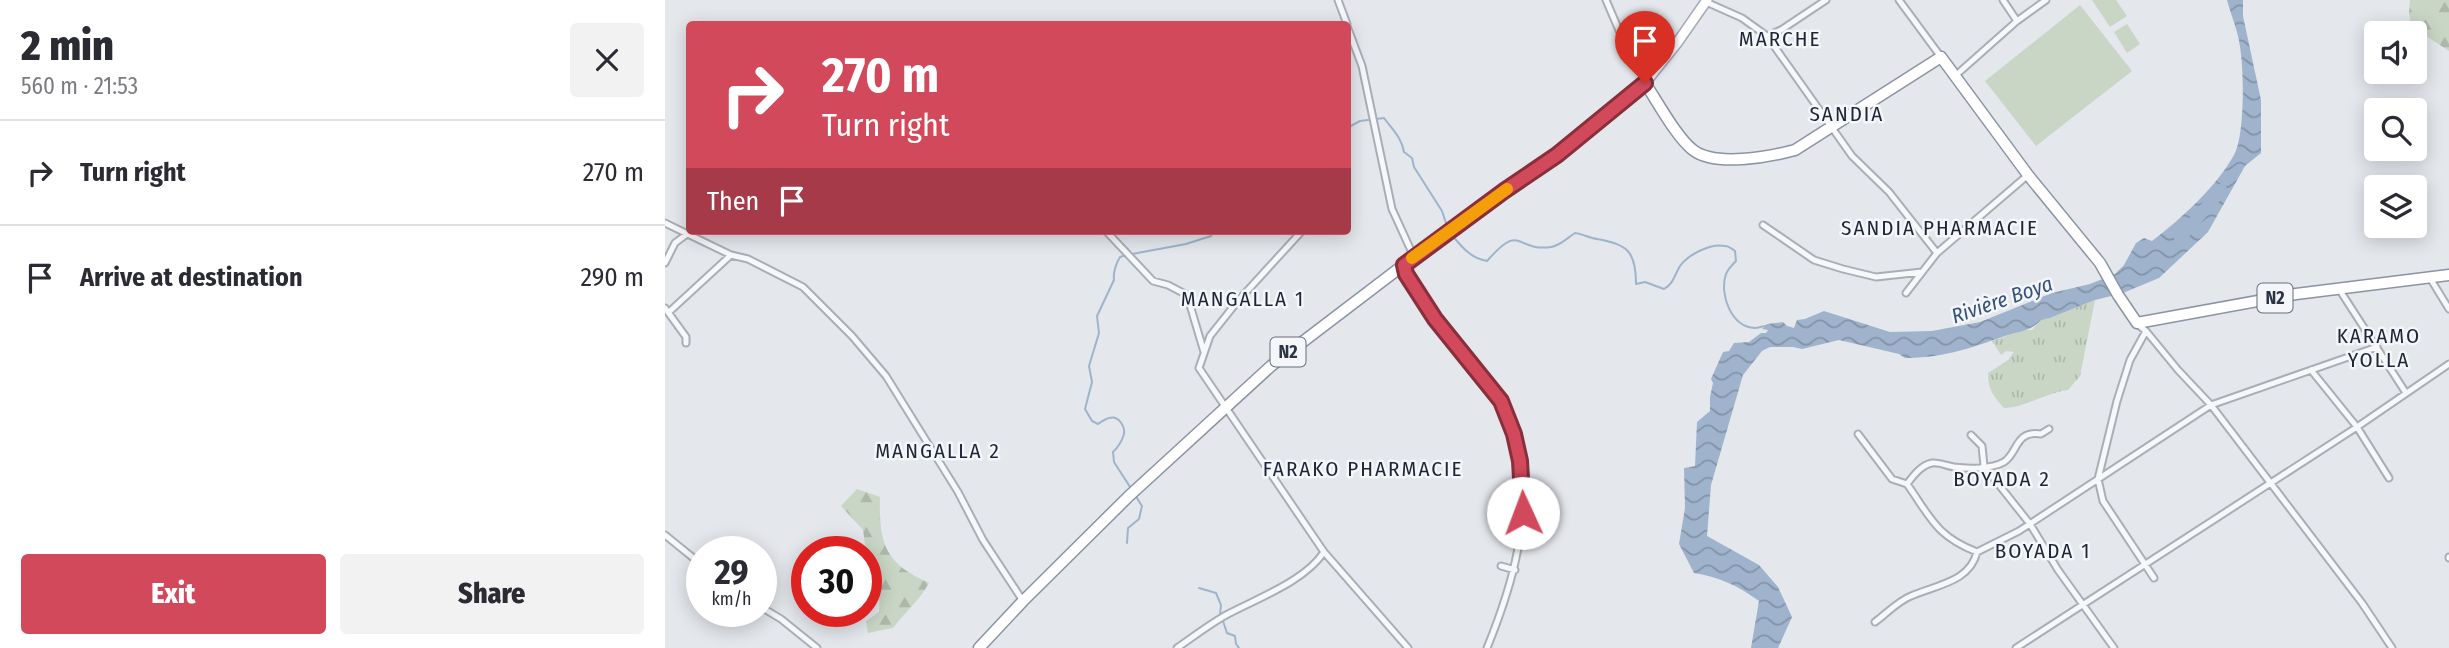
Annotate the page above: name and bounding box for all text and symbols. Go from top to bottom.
pin [1615,11,1675,83]
text: 2 min [21,21,114,71]
map controls [2364,21,2427,238]
button: sound [2364,21,2427,84]
icon: arrive [1626,22,1664,60]
button: close [570,23,644,97]
district label: MARCHE [1739,26,1821,52]
text: 270 m [822,46,939,105]
icon: right [707,49,798,140]
text: 560 m · 21:53 [21,72,138,100]
button: search [2364,98,2427,161]
district label: SANDIA [1810,101,1884,127]
text: Turn right [822,106,949,144]
icon: right [21,154,59,192]
text: Turn right [80,157,186,188]
text: 270 m [583,157,644,188]
button: layers [2364,175,2427,238]
icon: arrive [773,182,811,220]
text: Then [707,186,759,217]
district label: SANDIA PHARMACIE [1841,215,2039,241]
icon: arrive [21,259,59,297]
text: Arrive at destination [80,262,303,293]
text: 290 m [580,262,644,293]
water label: Rivière Boya [1948,271,2056,329]
road number: N2 [2257,284,2293,312]
district label: MANGALLA 1 [1181,286,1305,312]
district label: KARAMO YOLLA [2337,323,2421,373]
road number: N2 [1271,338,1305,366]
district label: MANGALLA 2 [875,438,1001,464]
district label: FARAKO PHARMACIE [1263,456,1463,482]
district label: BOYADA 2 [1953,466,2051,492]
position arrow [1486,476,1560,550]
speed limit sign: 30 [791,536,882,627]
district label: BOYADA 1 [1995,538,2091,564]
text: 29 [714,551,749,593]
button: Exit [21,554,326,634]
button: Share [340,554,644,634]
text: km/h [711,588,752,610]

